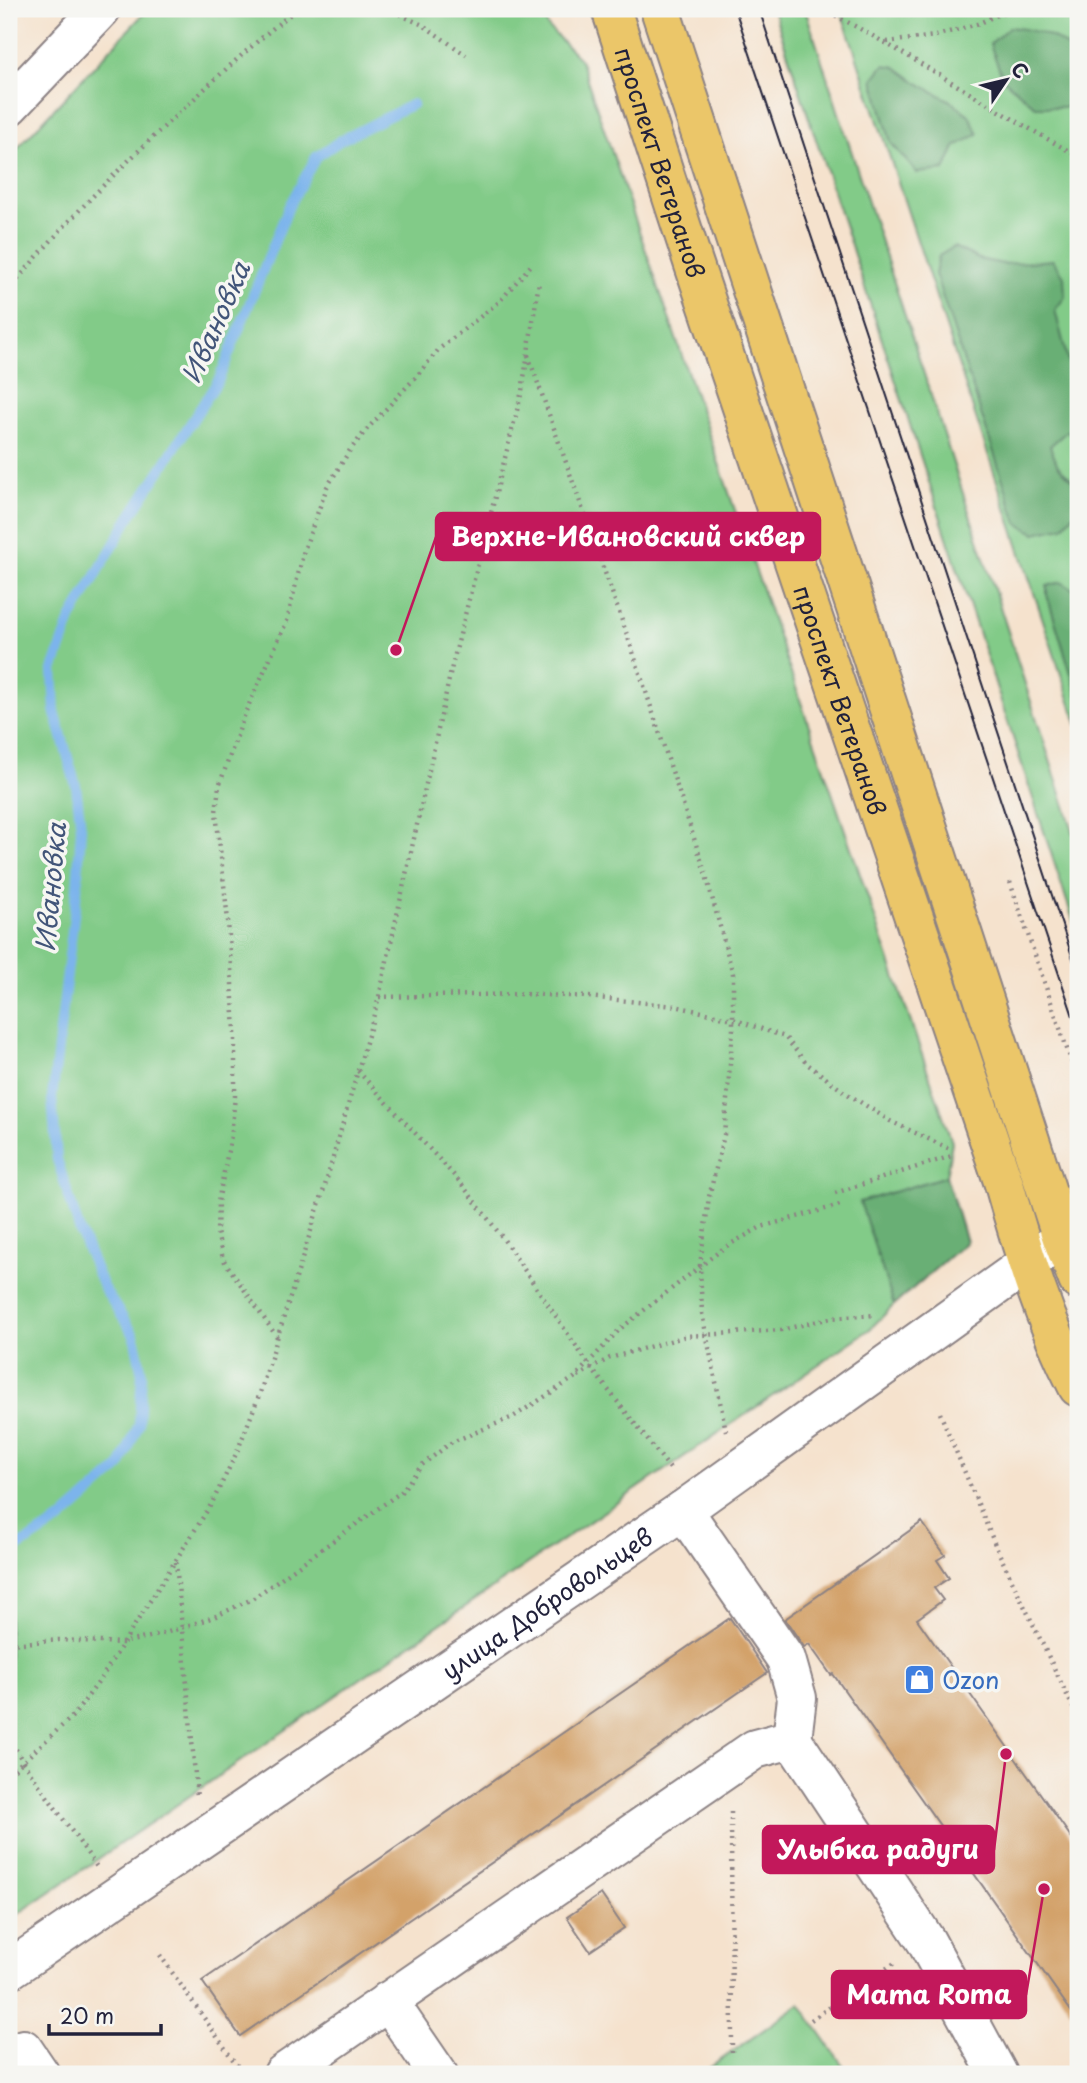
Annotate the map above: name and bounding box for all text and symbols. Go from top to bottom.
street label: проспект Ветеранов [606,42,715,282]
north arrow [972,46,1042,116]
text: С [1005,56,1036,84]
water label: Ивановка [171,254,259,389]
callout: Верхне-Ивановский сквер [436,513,820,560]
text: Верхне-Ивановский сквер [451,516,805,555]
street label: проспект Ветеранов [785,580,896,820]
water label: Ивановка [25,820,75,953]
street label: улица Добровольцев [434,1518,659,1688]
place label: Ozon [942,1661,999,1697]
shop icon: Ozon [902,1662,936,1696]
callout: Улыбка радуги [763,1826,994,1873]
text: Улыбка радуги [776,1829,979,1868]
callout: Mama Roma [832,1971,1026,2018]
text: Mama Roma [846,1974,1012,2013]
scale bar [49,1992,161,2036]
text: 20 m [60,1999,114,2031]

